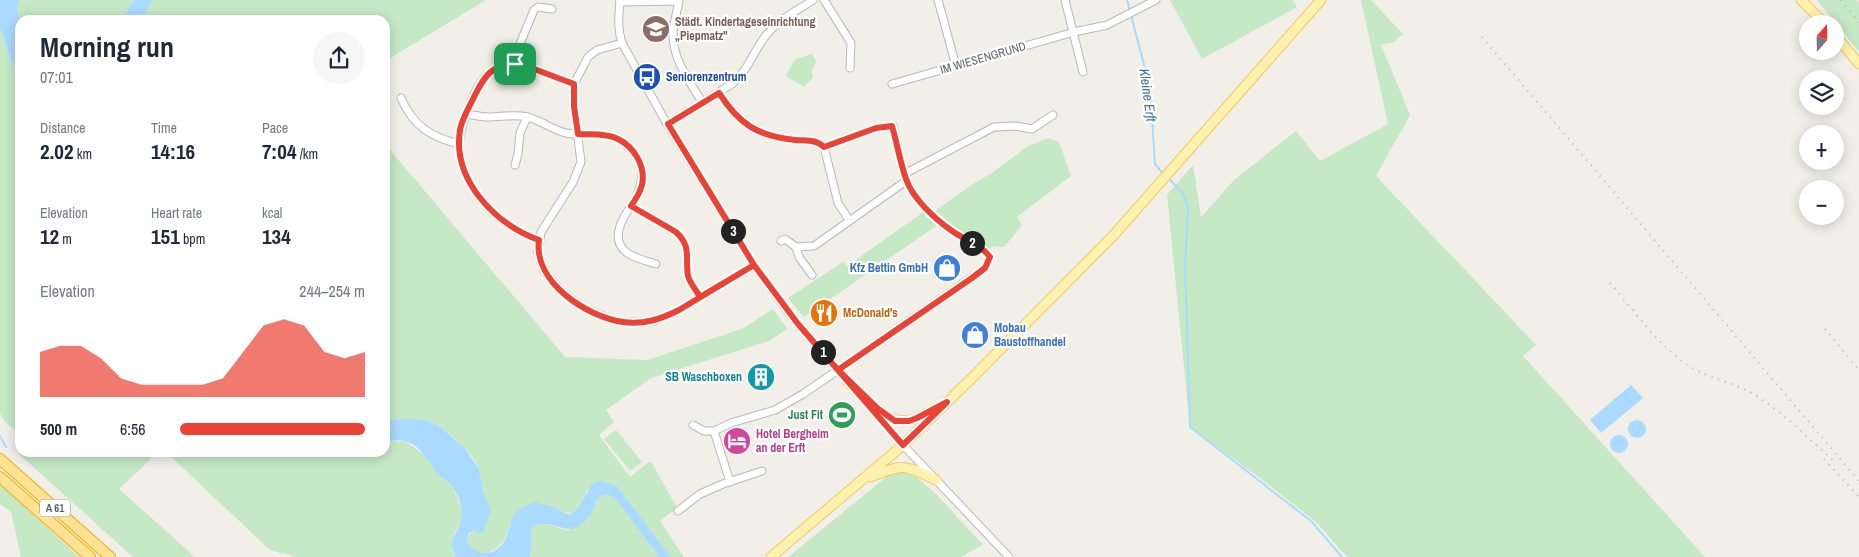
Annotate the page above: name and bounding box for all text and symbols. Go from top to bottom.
school or university icon: Städt. Kindertageseinrichtung „Piepmatz" [641,14,671,44]
place label: Städt. Kindertageseinrichtung „Piepmatz" [675,14,816,44]
north arrow [1799,15,1844,60]
map controls [1799,15,1844,225]
text: Morning run [40,28,174,66]
button: share [313,32,365,84]
street label: IM WIESENGRUND [938,38,1028,78]
pin [494,43,536,85]
icon: arrive [501,50,529,78]
bus stop icon: Seniorenzentrum [632,62,662,92]
text: 07:01 [40,66,73,88]
water label: Kleine Erft [1135,67,1161,124]
place label: Seniorenzentrum [666,69,747,85]
button: layers [1799,70,1844,115]
text: Distance [40,119,85,137]
text: Time [151,119,177,137]
text: Pace [262,119,288,137]
button: + [1799,125,1844,170]
text: 2.02 [40,137,74,166]
text: 14:16 [151,137,195,166]
text: 7:04 [262,137,296,166]
text: km [74,145,92,163]
text: /km [296,145,318,163]
button: − [1799,180,1844,225]
text: Elevation [40,204,88,222]
text: Heart rate [151,204,202,222]
text: kcal [262,204,282,222]
pin: 3 [720,218,746,244]
text: 12 [40,222,59,251]
text: 151 [151,222,180,251]
text: 134 [262,222,291,251]
text: 3 [730,222,737,240]
text: m [59,230,72,248]
text: bpm [180,230,205,248]
pin: 2 [960,230,984,256]
text: 2 [969,234,976,252]
shop icon: Kfz Bettin GmbH [932,253,962,283]
place label: Kfz Bettin GmbH [850,260,928,276]
text: Elevation [40,280,95,302]
text: 244–254 m [299,280,365,302]
restaurant icon: McDonald's [809,298,839,328]
place label: McDonald's [843,305,898,321]
shop icon: Mobau Baustoffhandel [960,320,990,350]
place label: Mobau Baustoffhandel [994,320,1066,350]
pin: 1 [810,340,836,364]
text: 1 [820,343,827,361]
building icon: SB Waschboxen [746,362,776,392]
place label: SB Waschboxen [665,369,742,385]
sports icon: Just Fit [827,400,857,430]
place label: Just Fit [788,407,824,423]
text: 500 m [40,418,77,440]
text: 6:56 [120,418,146,440]
hotel icon: Hotel Bergheim an der Erft [722,426,752,456]
place label: Hotel Bergheim an der Erft [756,426,829,456]
road number: A 61 [40,499,70,516]

